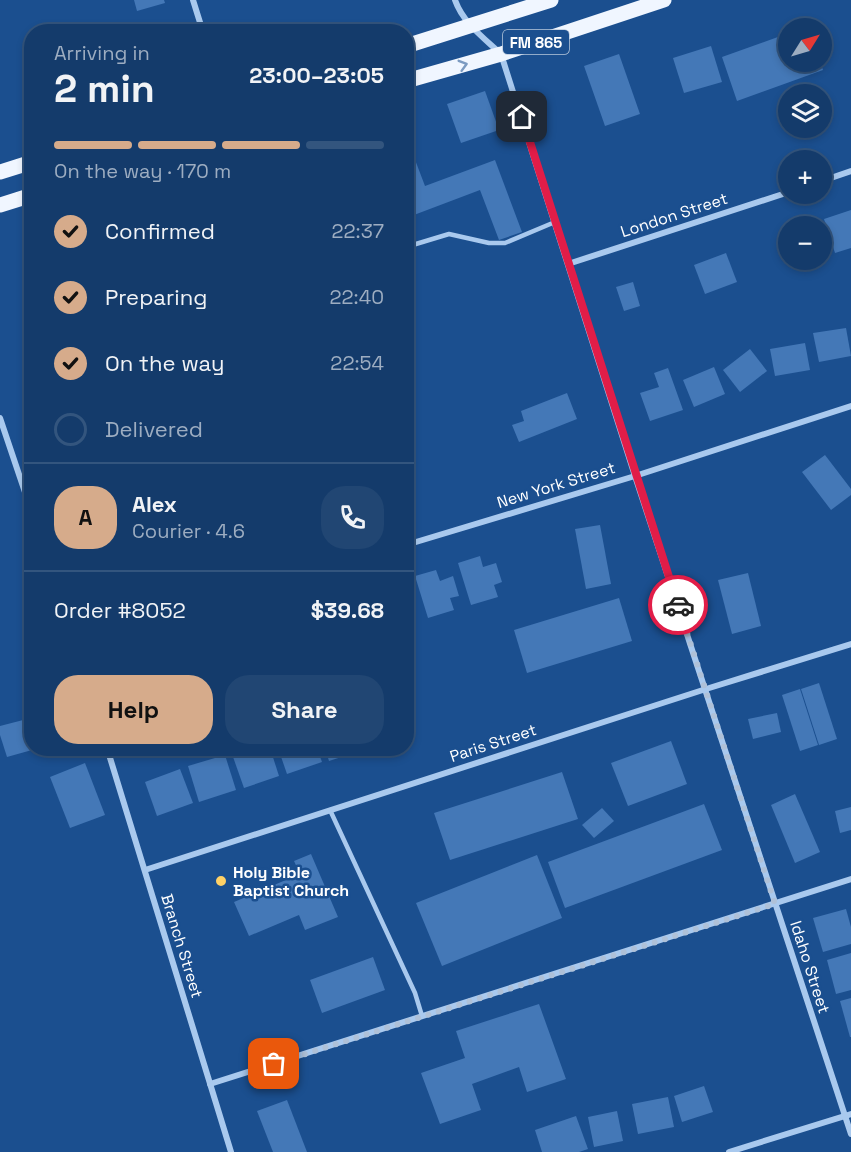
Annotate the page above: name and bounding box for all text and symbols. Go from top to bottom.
north arrow [778,18,832,72]
map controls [778,18,832,270]
road number: FM 865 [503,30,569,54]
text: Arriving in [54,40,150,66]
one-way arrow [457,60,468,72]
text: 23:00–23:05 [249,61,384,89]
text: 2 min [54,64,155,113]
button: layers [778,84,832,138]
pin [496,91,547,142]
icon: home [505,100,538,133]
button: + [778,150,832,204]
text: On the way · 170 m [54,158,231,184]
street label: London Street [618,188,730,242]
icon: check [54,215,87,248]
button: − [778,216,832,270]
text: Confirmed [105,217,215,245]
text: 22:37 [331,218,384,244]
icon: check [54,281,87,314]
text: Preparing [105,283,207,311]
text: 22:40 [330,284,384,310]
icon: check [54,347,87,380]
text: On the way [105,349,224,377]
text: 22:54 [330,350,384,376]
text: Delivered [105,415,203,443]
street label: New York Street [494,457,618,513]
button: phone [321,486,384,549]
text: Alex [132,490,177,518]
text: A [79,503,92,531]
text: Courier · 4.6 [132,518,245,544]
courier [648,575,708,635]
icon: car [662,589,695,622]
text: Order #8052 [54,596,186,624]
text: $39.68 [311,596,384,624]
button: Help [54,675,213,744]
button: Share [225,675,384,744]
street label: Paris Street [447,719,539,767]
place label: Holy Bible Baptist Church [233,862,349,901]
marker: Holy Bible Baptist Church [214,874,228,888]
street label: Branch Street [156,891,208,1001]
street label: Idaho Street [785,918,835,1016]
pin [248,1038,299,1089]
icon: bag [257,1047,290,1080]

